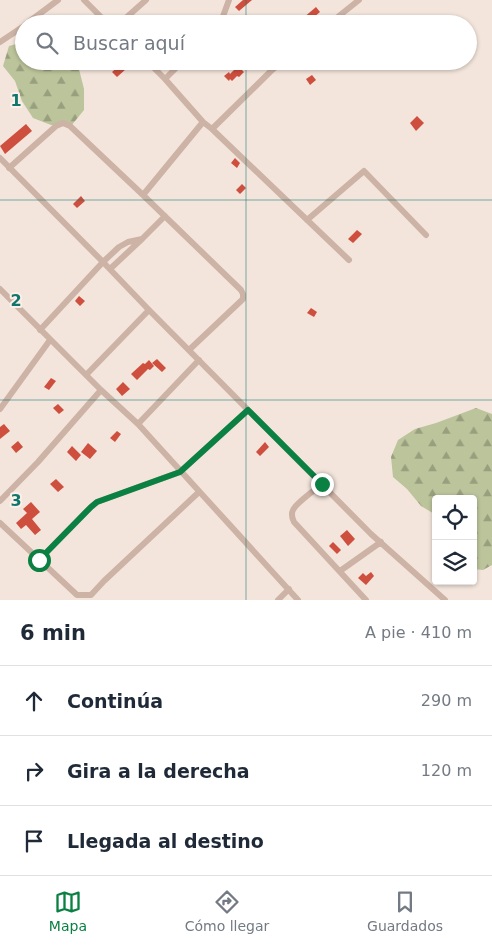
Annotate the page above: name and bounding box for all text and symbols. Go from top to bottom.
search box [15,15,477,70]
icon: search [33,29,61,57]
text: Buscar aquí [73,32,185,54]
text: 1 [10,91,22,110]
text: 2 [10,291,22,310]
route end [311,473,334,496]
text: 3 [10,491,22,510]
map controls [432,495,477,585]
button: locate [432,495,477,540]
button: layers [432,540,477,585]
route start [28,549,51,572]
text: 6 min [20,621,86,645]
text: A pie · 410 m [365,623,472,642]
icon: ahead [20,687,48,715]
text: Continúa [67,690,163,712]
text: 290 m [421,691,472,710]
icon: right [20,757,48,785]
text: Gira a la derecha [67,760,250,782]
text: 120 m [421,761,472,780]
icon: arrive [20,827,48,855]
text: Llegada al destino [67,830,264,852]
tab: Mapa [49,888,87,934]
tab: Cómo llegar [185,888,269,934]
tab: Guardados [367,888,443,934]

